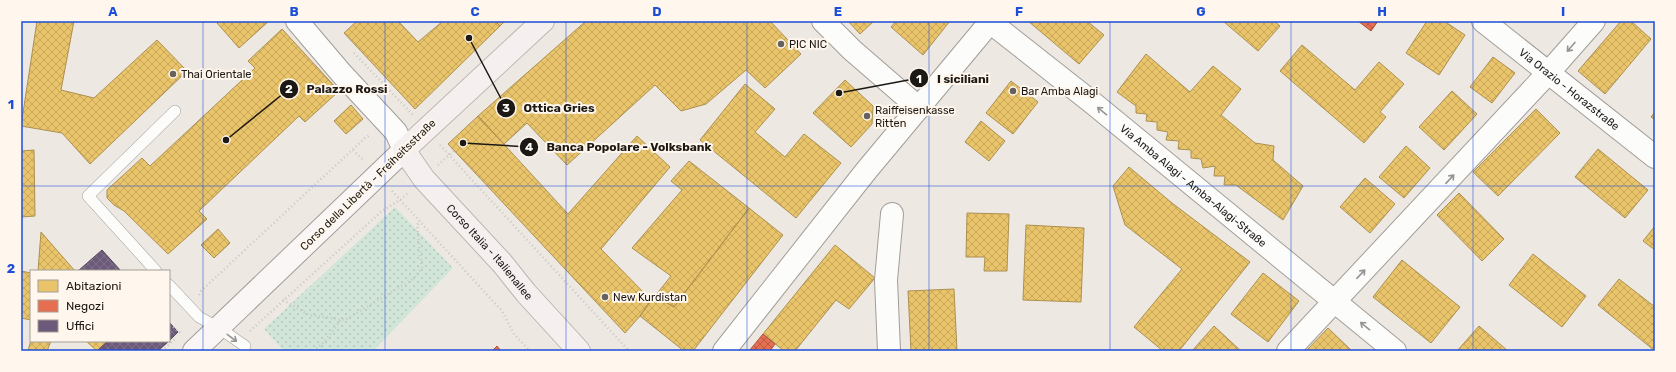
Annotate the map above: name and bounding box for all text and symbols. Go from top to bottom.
text: A [108,4,118,19]
text: B [289,4,299,19]
text: C [470,4,480,19]
text: D [652,4,662,19]
text: E [834,4,842,19]
text: F [1015,4,1023,19]
text: G [1196,4,1206,19]
text: H [1377,4,1387,19]
text: I [1561,4,1565,19]
place label: PIC NIC [789,38,827,51]
marker: PIC NIC [776,39,786,49]
one-way arrow [1567,41,1576,52]
street label: Via Orazio - Horazstraße [1516,46,1622,133]
callout: I siciliani [909,66,997,90]
place label: Thai Orientale [181,68,252,81]
marker: Thai Orientale [168,69,178,79]
text: 1 [916,72,922,86]
text: I siciliani [937,72,989,86]
callout: Palazzo Rossi [279,77,395,101]
text: 2 [285,82,293,96]
text: Palazzo Rossi [307,82,387,96]
place label: Bar Amba Alagi [1021,85,1098,98]
marker: Bar Amba Alagi [1008,86,1018,96]
callout: Ottica Gries [496,96,603,120]
text: 1 [8,97,14,112]
text: 3 [502,101,510,115]
text: Ottica Gries [523,101,595,115]
place label: Raiffeisenkasse Ritten [875,104,955,130]
one-way arrow [1097,106,1107,115]
marker: Raiffeisenkasse Ritten [862,111,872,121]
street label: Corso della Libertà - Freiheitsstraße [298,117,438,253]
street label: Via Amba Alagi - Amba-Alagi-Straße [1117,122,1269,249]
callout: Banca Popolare - Volksbank [519,135,720,159]
text: 4 [525,140,533,154]
text: Banca Popolare - Volksbank [546,140,712,154]
one-way arrow [1445,174,1454,184]
street label: Corso Italia - Italienallee [444,201,535,302]
text: 2 [7,261,15,276]
one-way arrow [1357,269,1366,279]
legend [30,270,170,342]
text: Abitazioni [66,279,122,293]
place label: New Kurdistan [613,291,687,304]
marker: New Kurdistan [600,292,610,302]
text: Negozi [66,299,104,313]
text: Uffici [66,319,94,333]
one-way arrow [1359,322,1370,331]
one-way arrow [226,333,237,342]

